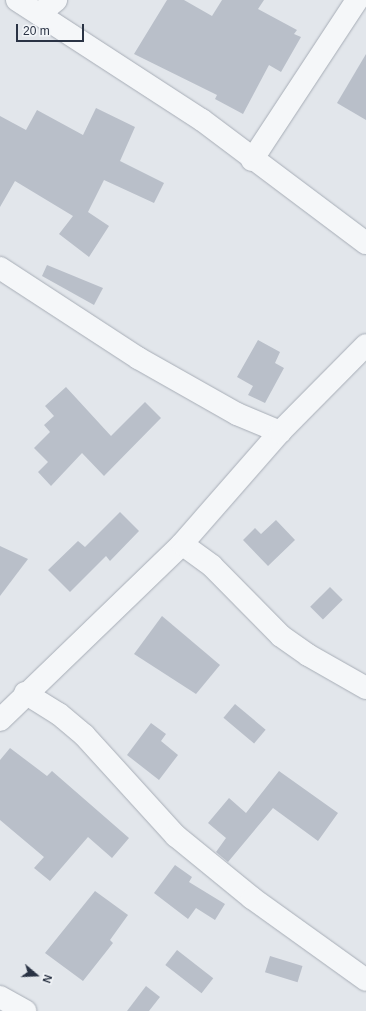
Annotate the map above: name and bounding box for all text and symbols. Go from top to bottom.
scale bar [18,16,86,42]
text: 20 m [23,24,50,38]
north arrow [16,955,56,995]
text: N [40,973,54,985]

